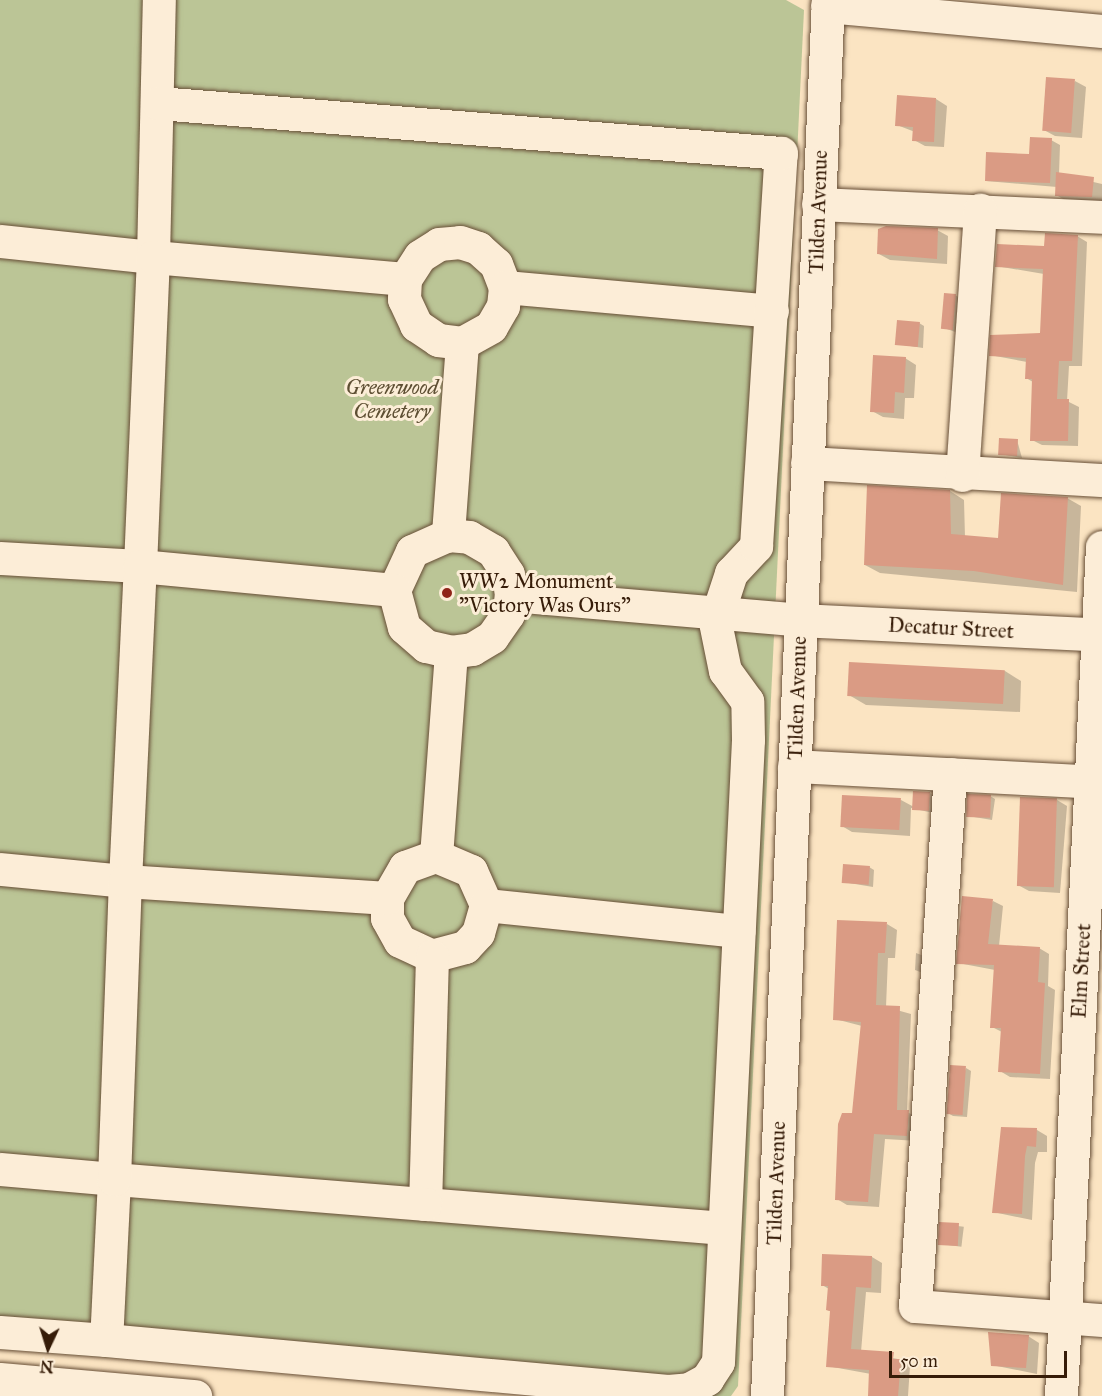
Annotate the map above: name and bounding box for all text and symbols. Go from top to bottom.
street label: Tilden Avenue [803,150,833,274]
park label: Greenwood Cemetery [345,374,439,424]
place label: WW2 Monument "Victory Was Ours" [459,568,631,618]
marker: WW2 Monument "Victory Was Ours" [440,586,454,600]
street label: Decatur Street [887,612,1015,644]
street label: Tilden Avenue [782,636,812,760]
street label: Elm Street [1066,923,1096,1019]
street label: Tilden Avenue [761,1121,791,1245]
north arrow [18,1318,78,1378]
scale bar [892,1339,1070,1377]
text: 50 m [900,1350,938,1372]
text: N [39,1357,54,1376]

